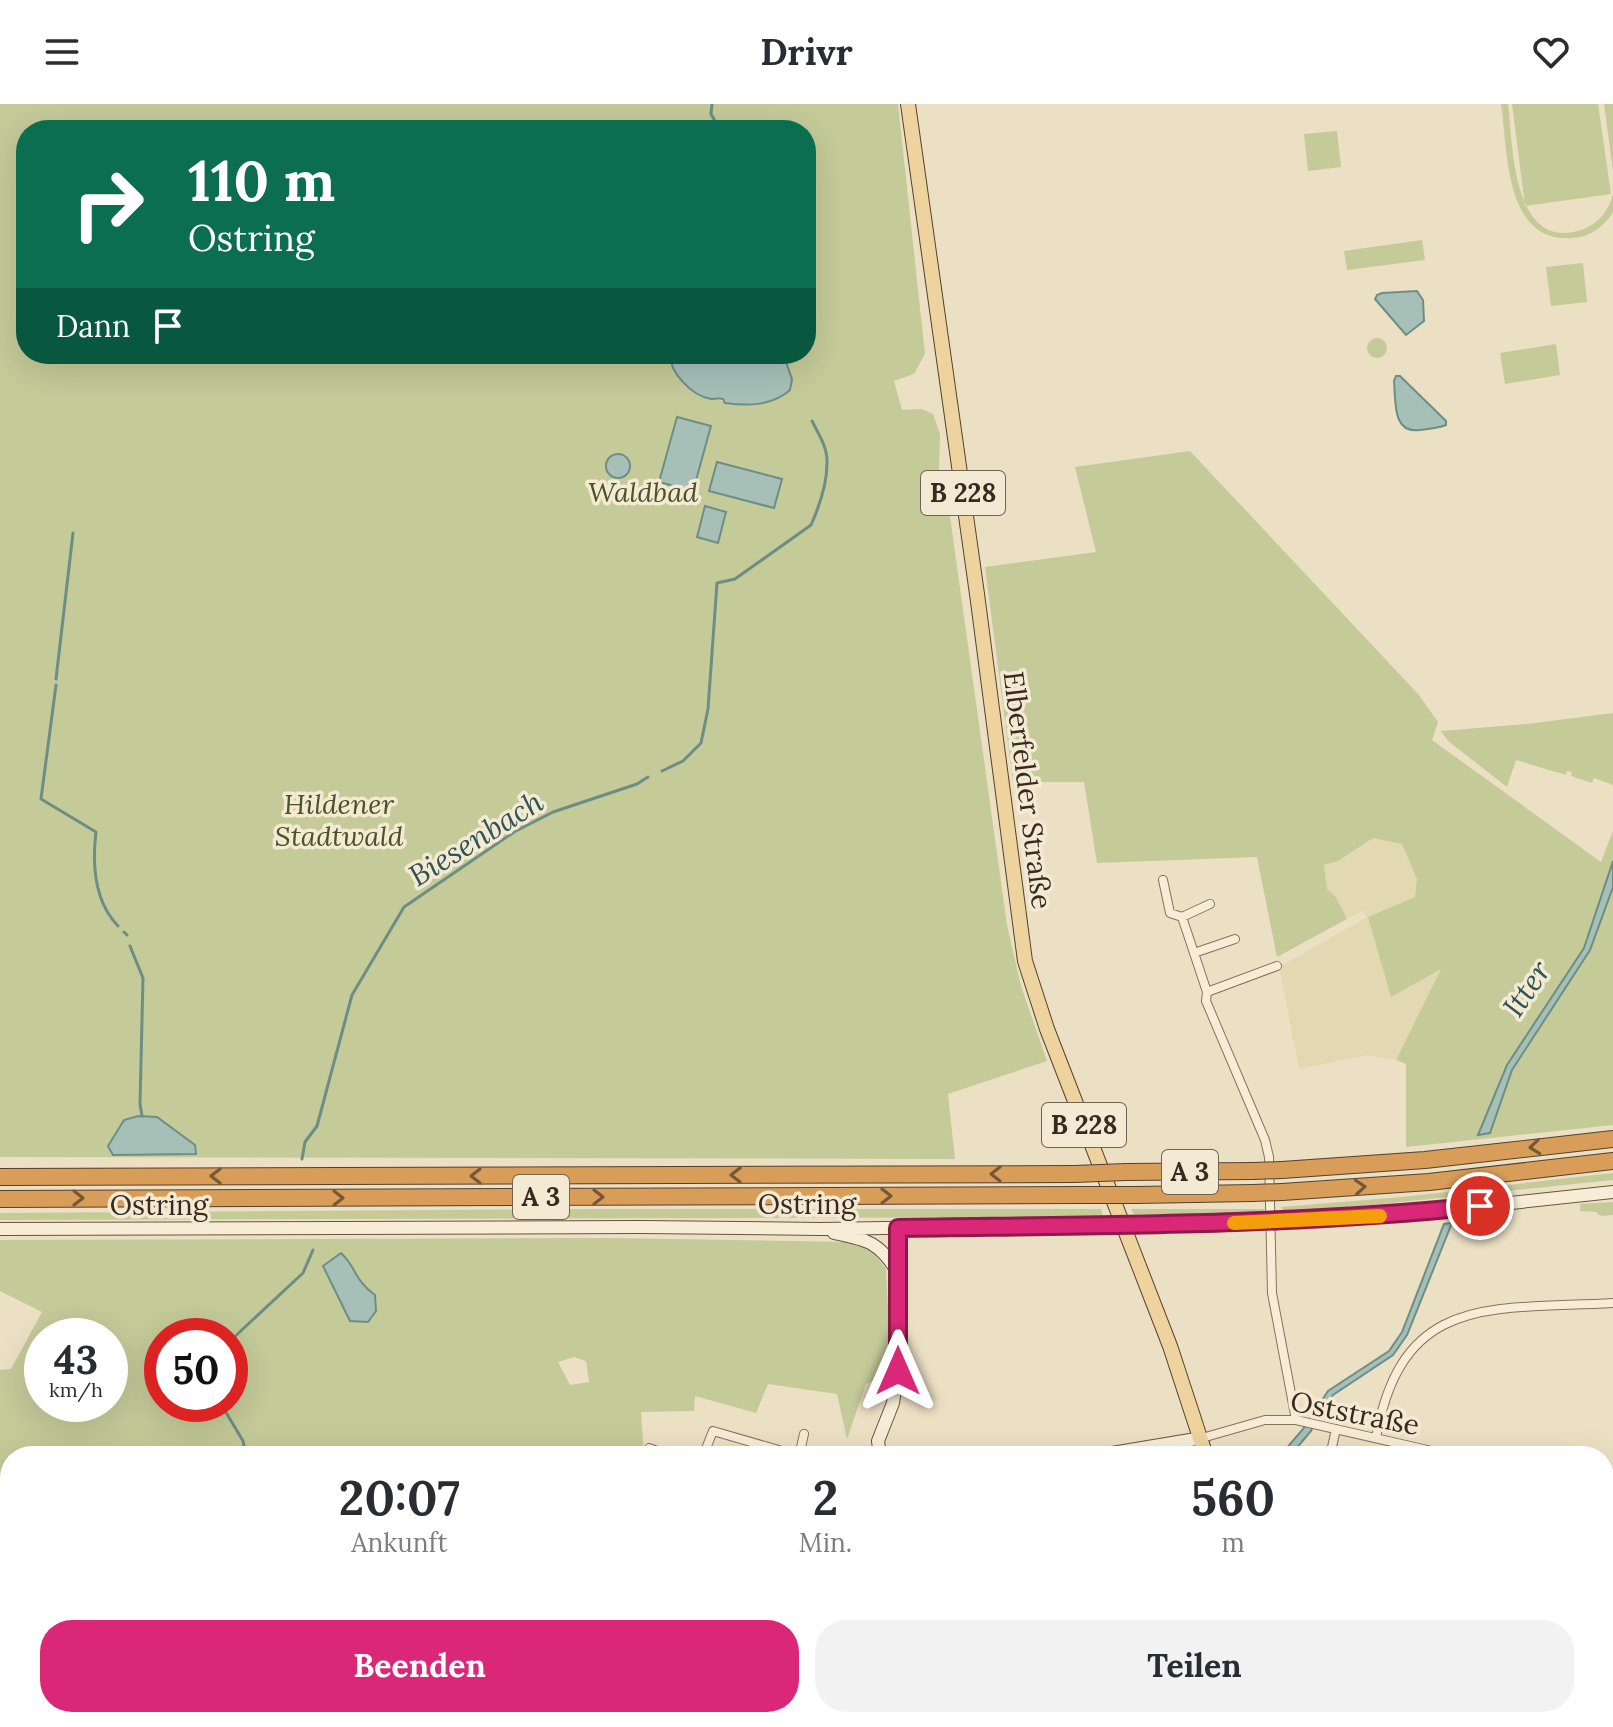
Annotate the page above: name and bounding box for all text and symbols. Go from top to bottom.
text: Drivr [760,29,853,75]
icon: menu [40,30,84,74]
icon: heart [1529,30,1573,74]
text: 110 m [188,145,335,216]
icon: right [56,152,160,256]
text: Ostring [188,215,315,261]
icon: arrive [146,304,190,348]
text: Dann [56,307,130,345]
road number: B 228 [921,471,1005,515]
park label: Waldbad [588,474,698,510]
street label: Elberfelder Straße [996,669,1060,911]
water label: Biesenbach [401,782,550,894]
park label: Hildener Stadtwald [275,786,404,854]
water label: Itter [1494,953,1559,1024]
road number: B 228 [1042,1103,1126,1147]
one-way arrow [1529,1139,1542,1156]
road number: A 3 [1162,1150,1218,1194]
one-way arrow [989,1165,1002,1183]
one-way arrow [729,1166,742,1184]
one-way arrow [209,1167,222,1185]
one-way arrow [469,1167,482,1185]
pin [1446,1172,1514,1240]
road number: A 3 [513,1175,569,1219]
one-way arrow [1354,1179,1367,1196]
icon: arrive [1458,1184,1502,1228]
street label: Ostring [758,1186,857,1222]
street label: Ostring [110,1187,209,1223]
one-way arrow [880,1187,893,1205]
one-way arrow [592,1188,605,1206]
one-way arrow [332,1189,345,1207]
one-way arrow [72,1190,85,1207]
speed limit sign: 50 [144,1318,248,1422]
position arrow [856,1329,940,1413]
text: 43 [54,1334,98,1385]
text: km/h [49,1377,103,1402]
street label: Oststraße [1288,1383,1422,1443]
text: 20:07 [339,1467,460,1528]
text: 2 [813,1467,838,1528]
text: 560 [1191,1467,1275,1528]
text: Ankunft [351,1526,448,1559]
text: Min. [799,1526,852,1559]
text: m [1221,1526,1245,1559]
button: Beenden [40,1620,799,1712]
button: Teilen [815,1620,1574,1712]

